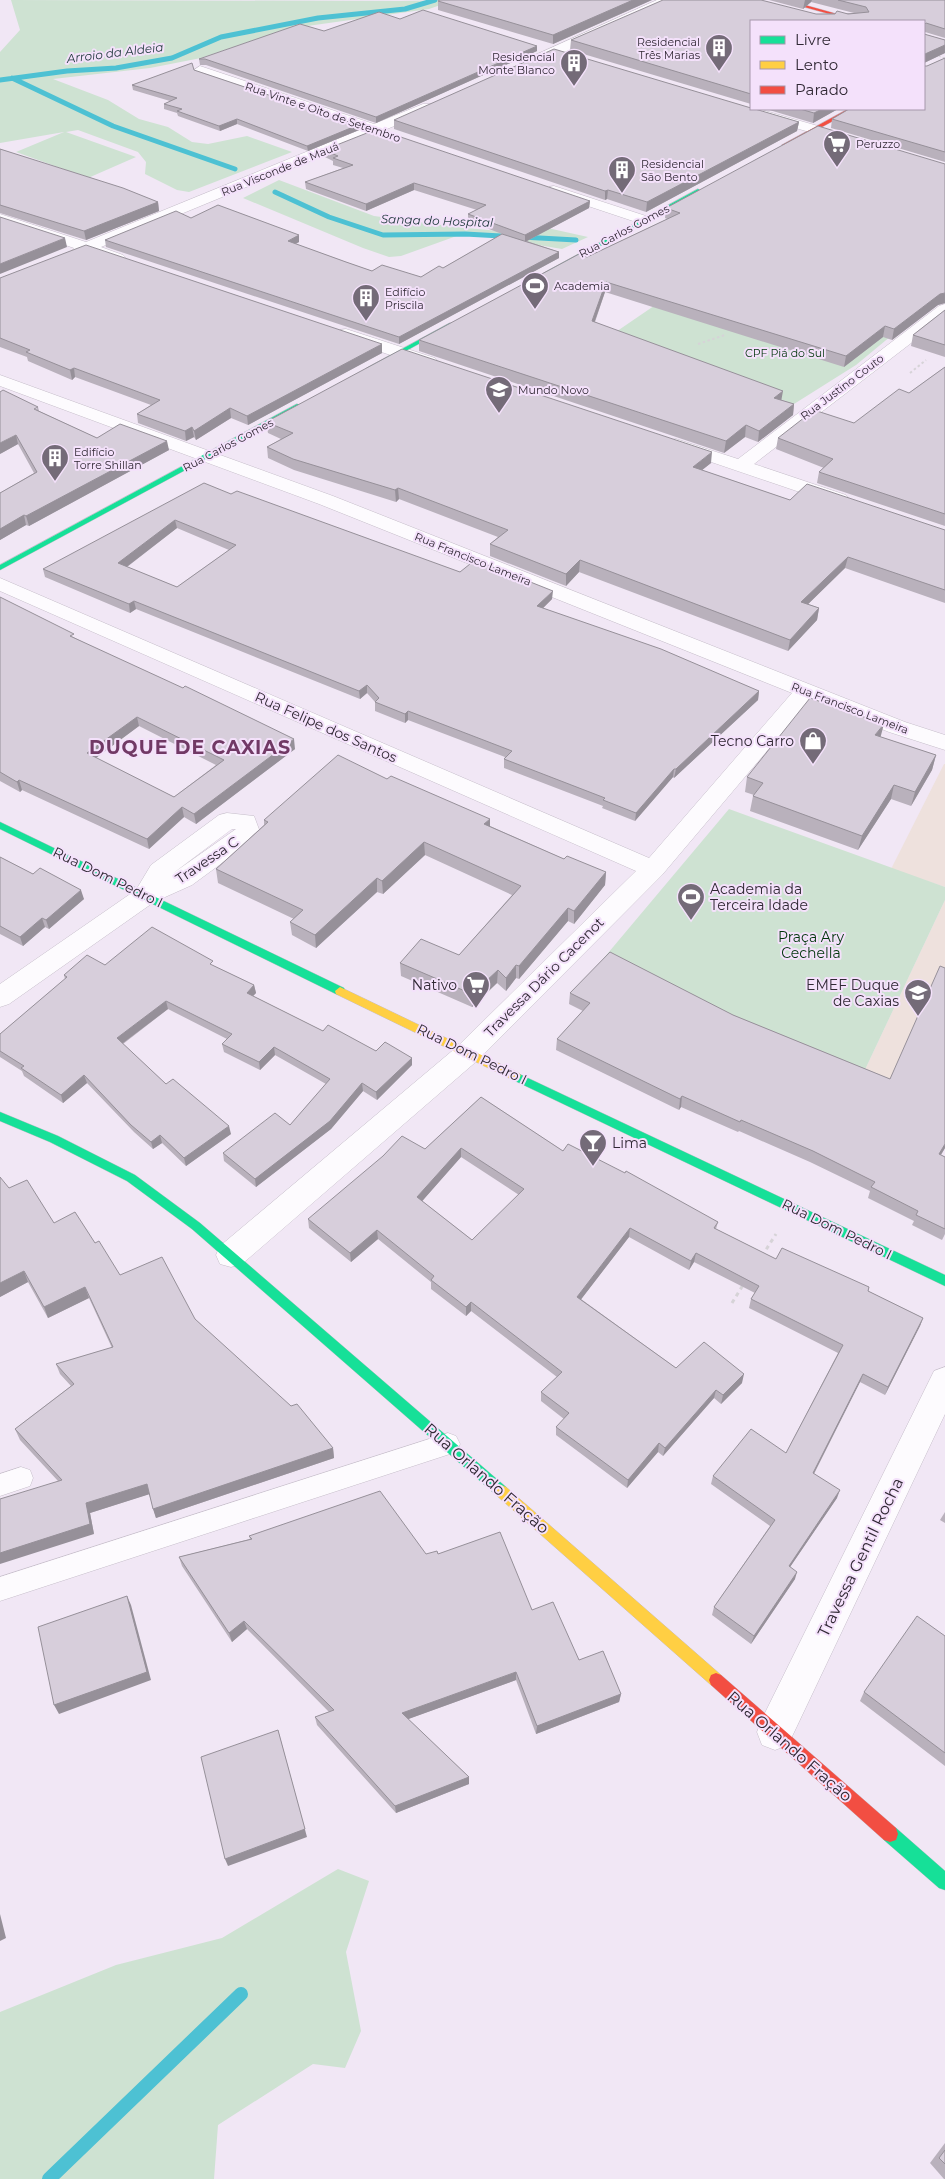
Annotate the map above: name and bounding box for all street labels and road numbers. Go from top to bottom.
street label: Rua Vinte e Oito de Setembro [243,79,403,145]
street label: Rua Visconde de Mauá [219,139,341,199]
street label: Rua Carlos Gomes [576,201,672,261]
street label: Rua Justino Couto [798,351,886,423]
street label: Rua Carlos Gomes [180,415,276,475]
street label: Rua Francisco Lameira [413,529,533,589]
street label: Rua Francisco Lameira [789,679,911,737]
street label: Rua Felipe dos Santos [252,687,400,767]
street label: Travessa C [172,832,242,888]
street label: Rua Dom Pedro I [50,843,166,911]
street label: Travessa Dário Cacenot [480,913,608,1041]
street label: Rua Dom Pedro I [414,1020,530,1088]
street label: Rua Dom Pedro I [779,1195,895,1263]
street label: Rua Orlando Fração [420,1419,553,1538]
street label: Travessa Gentil Rocha [814,1475,907,1640]
street label: Rua Orlando Fração [723,1687,856,1806]

